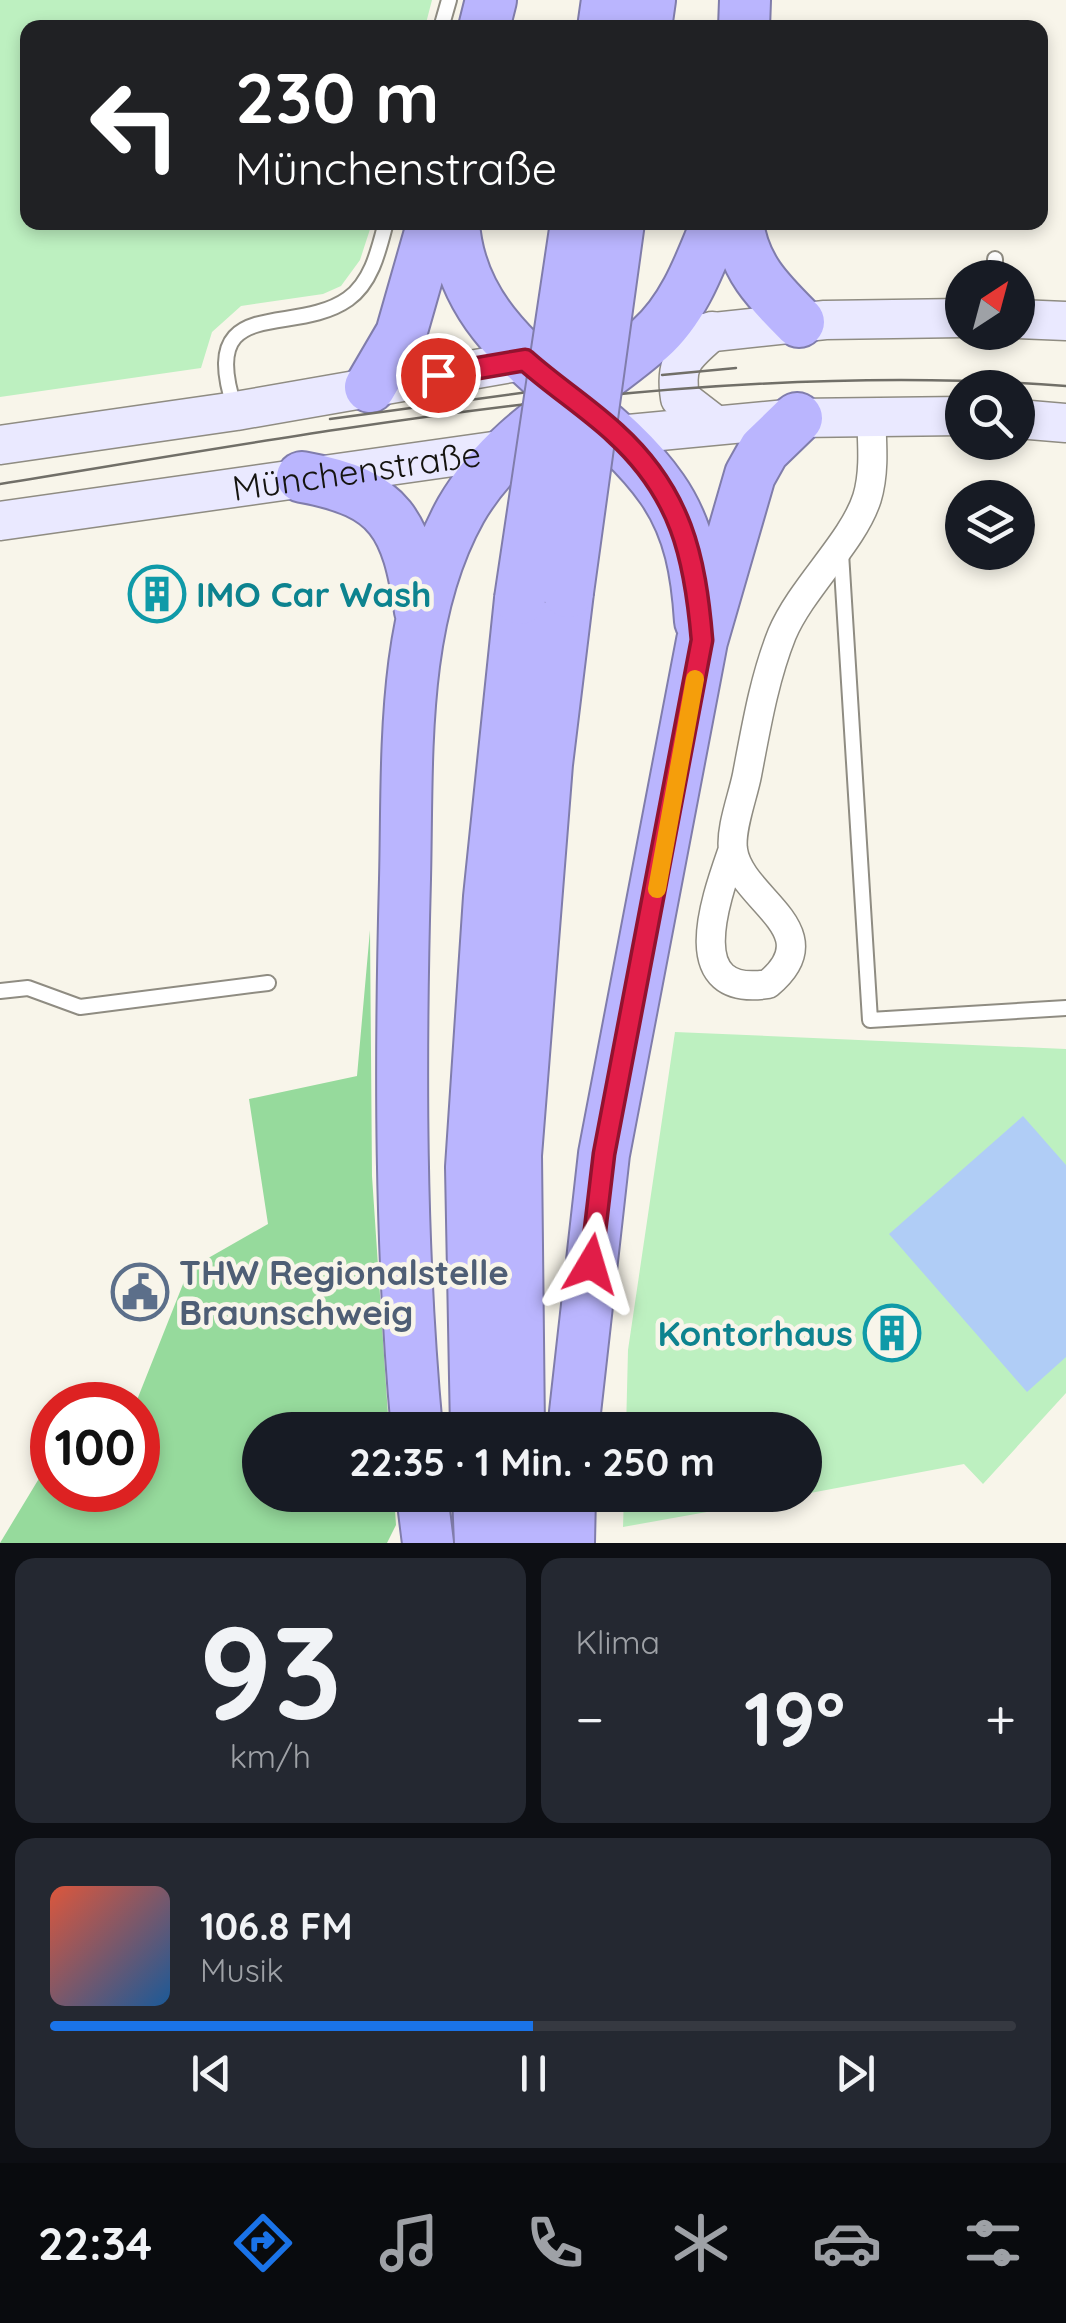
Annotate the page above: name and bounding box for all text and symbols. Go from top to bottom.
text: 230 m [235,53,440,141]
icon: left [70,60,200,190]
text: Münchenstraße [235,140,557,196]
north arrow [945,260,1035,350]
map controls [945,260,1035,570]
pin [396,333,481,418]
icon: arrive [411,348,466,403]
button: search [945,370,1035,460]
street label: Münchenstraße [229,431,484,510]
button: layers [945,480,1035,570]
building icon: IMO Car Wash [127,564,187,624]
place label: IMO Car Wash [196,572,432,616]
position arrow [539,1212,643,1316]
place label: THW Regionalstelle Braunschweig [179,1250,509,1334]
public building icon: THW Regionalstelle Braunschweig [110,1262,170,1322]
building icon: Kontorhaus [862,1303,922,1363]
place label: Kontorhaus [657,1311,853,1355]
speed limit sign: 100 [30,1382,160,1512]
text: 22:35 · 1 Min. · 250 m [349,1438,715,1486]
text: 93 [198,1589,342,1752]
text: Klima [576,1622,660,1662]
text: 19° [744,1671,845,1765]
text: − [576,1684,604,1753]
text: + [985,1684,1016,1753]
text: km/h [230,1736,311,1776]
text: 106.8 FM [200,1902,353,1950]
text: Musik [200,1950,284,1990]
icon: previous [184,2046,239,2101]
icon: pause [506,2046,561,2101]
icon: next [828,2046,883,2101]
icon: directions [228,2208,298,2278]
icon: music [374,2208,444,2278]
icon: phone [520,2208,590,2278]
icon: climate [666,2208,736,2278]
icon: car [812,2208,882,2278]
icon: filters [958,2208,1028,2278]
text: 22:34 [38,2215,152,2271]

